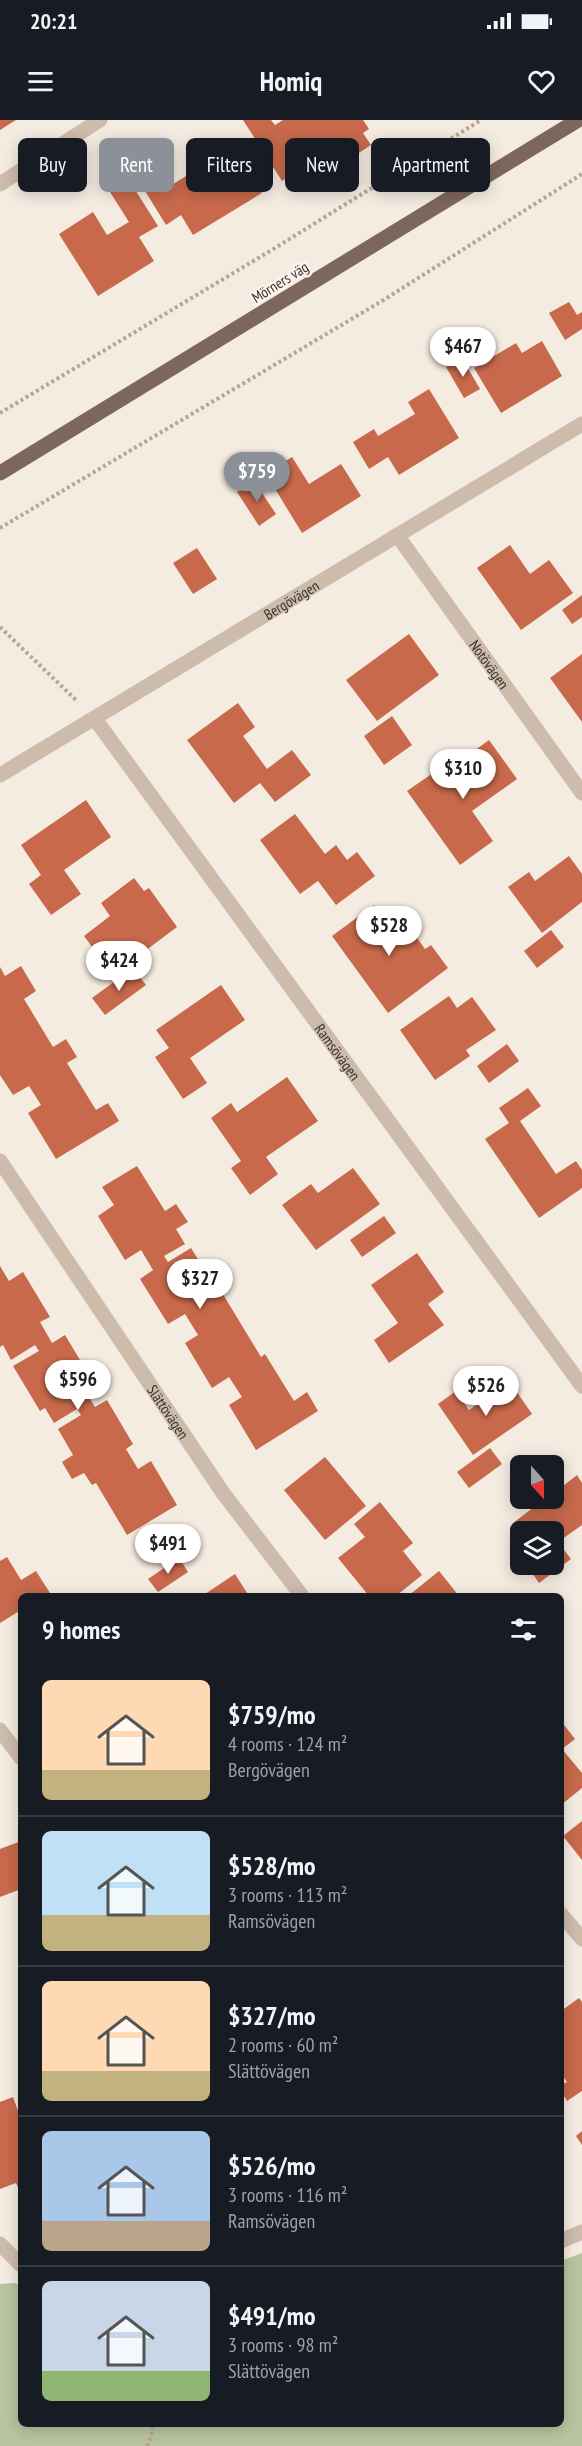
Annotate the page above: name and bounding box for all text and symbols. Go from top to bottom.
text: 20:21 [30,7,78,35]
text: Homiq [260,64,322,98]
icon: menu [24,65,57,98]
icon: heart [525,65,558,98]
chip: Buy [18,138,87,192]
chip: Rent [99,138,174,192]
chip: Filters [186,138,273,192]
chip: New [285,138,359,192]
chip: Apartment [371,138,490,192]
street label: Mörners väg [248,257,312,307]
pin: $467 [427,327,499,378]
text: $467 [444,333,482,359]
pin: $759 [221,452,293,503]
text: $759 [238,458,276,484]
street label: Bergövägen [260,575,322,623]
street label: Notövägen [466,636,514,693]
pin: $310 [427,749,499,800]
text: $310 [444,755,482,781]
pin: $528 [353,906,425,957]
text: $528 [370,912,408,938]
pin: $424 [83,941,155,992]
text: $424 [100,947,138,973]
street label: Ramsövägen [311,1020,365,1084]
pin: $327 [164,1259,236,1310]
text: $327 [181,1265,219,1291]
pin: $596 [42,1360,114,1411]
text: $596 [59,1366,97,1392]
pin: $526 [450,1366,522,1417]
text: $526 [467,1372,505,1398]
street label: Slättövägen [143,1381,193,1443]
north arrow [510,1455,564,1509]
map controls [510,1455,564,1575]
button: layers [510,1521,564,1575]
pin: $491 [132,1524,204,1575]
text: $491 [149,1530,187,1556]
text: 9 homes [42,1613,120,1646]
icon: filters [507,1613,540,1646]
text: $759/mo [228,1698,316,1731]
icon: home [90,1704,162,1776]
text: 4 rooms · 124 m² [228,1731,347,1757]
text: Bergövägen [228,1757,310,1783]
text: $528/mo [228,1849,316,1882]
icon: home [90,1855,162,1927]
text: 3 rooms · 113 m² [228,1882,347,1908]
text: Ramsövägen [228,1908,315,1934]
text: $327/mo [228,1999,316,2032]
icon: home [90,2005,162,2077]
text: 2 rooms · 60 m² [228,2032,338,2058]
text: Slättövägen [228,2058,310,2084]
text: $526/mo [228,2149,316,2182]
icon: home [90,2155,162,2227]
text: 3 rooms · 116 m² [228,2182,347,2208]
text: Ramsövägen [228,2208,315,2234]
text: $491/mo [228,2299,316,2332]
icon: home [90,2305,162,2377]
text: 3 rooms · 98 m² [228,2332,338,2358]
text: Slättövägen [228,2358,310,2384]

